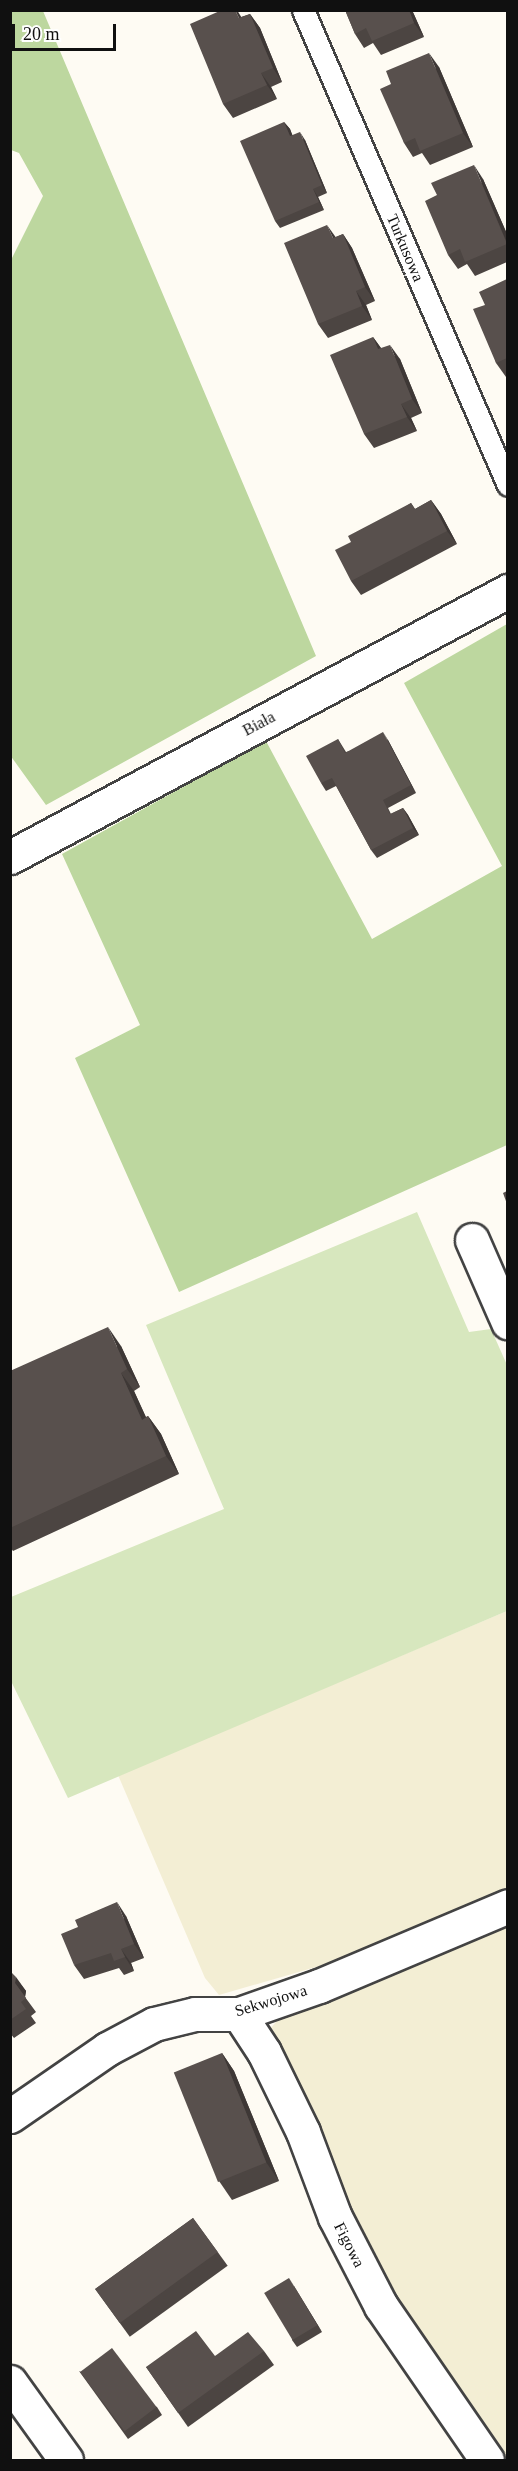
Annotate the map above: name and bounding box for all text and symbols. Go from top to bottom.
scale bar [15,12,118,50]
text: 20 m [23,24,60,44]
street label: Turkusowa [382,211,428,285]
street label: Biała [240,708,278,740]
street label: Sekwojowa [232,1981,310,2021]
street label: Figowa [330,2219,368,2271]

